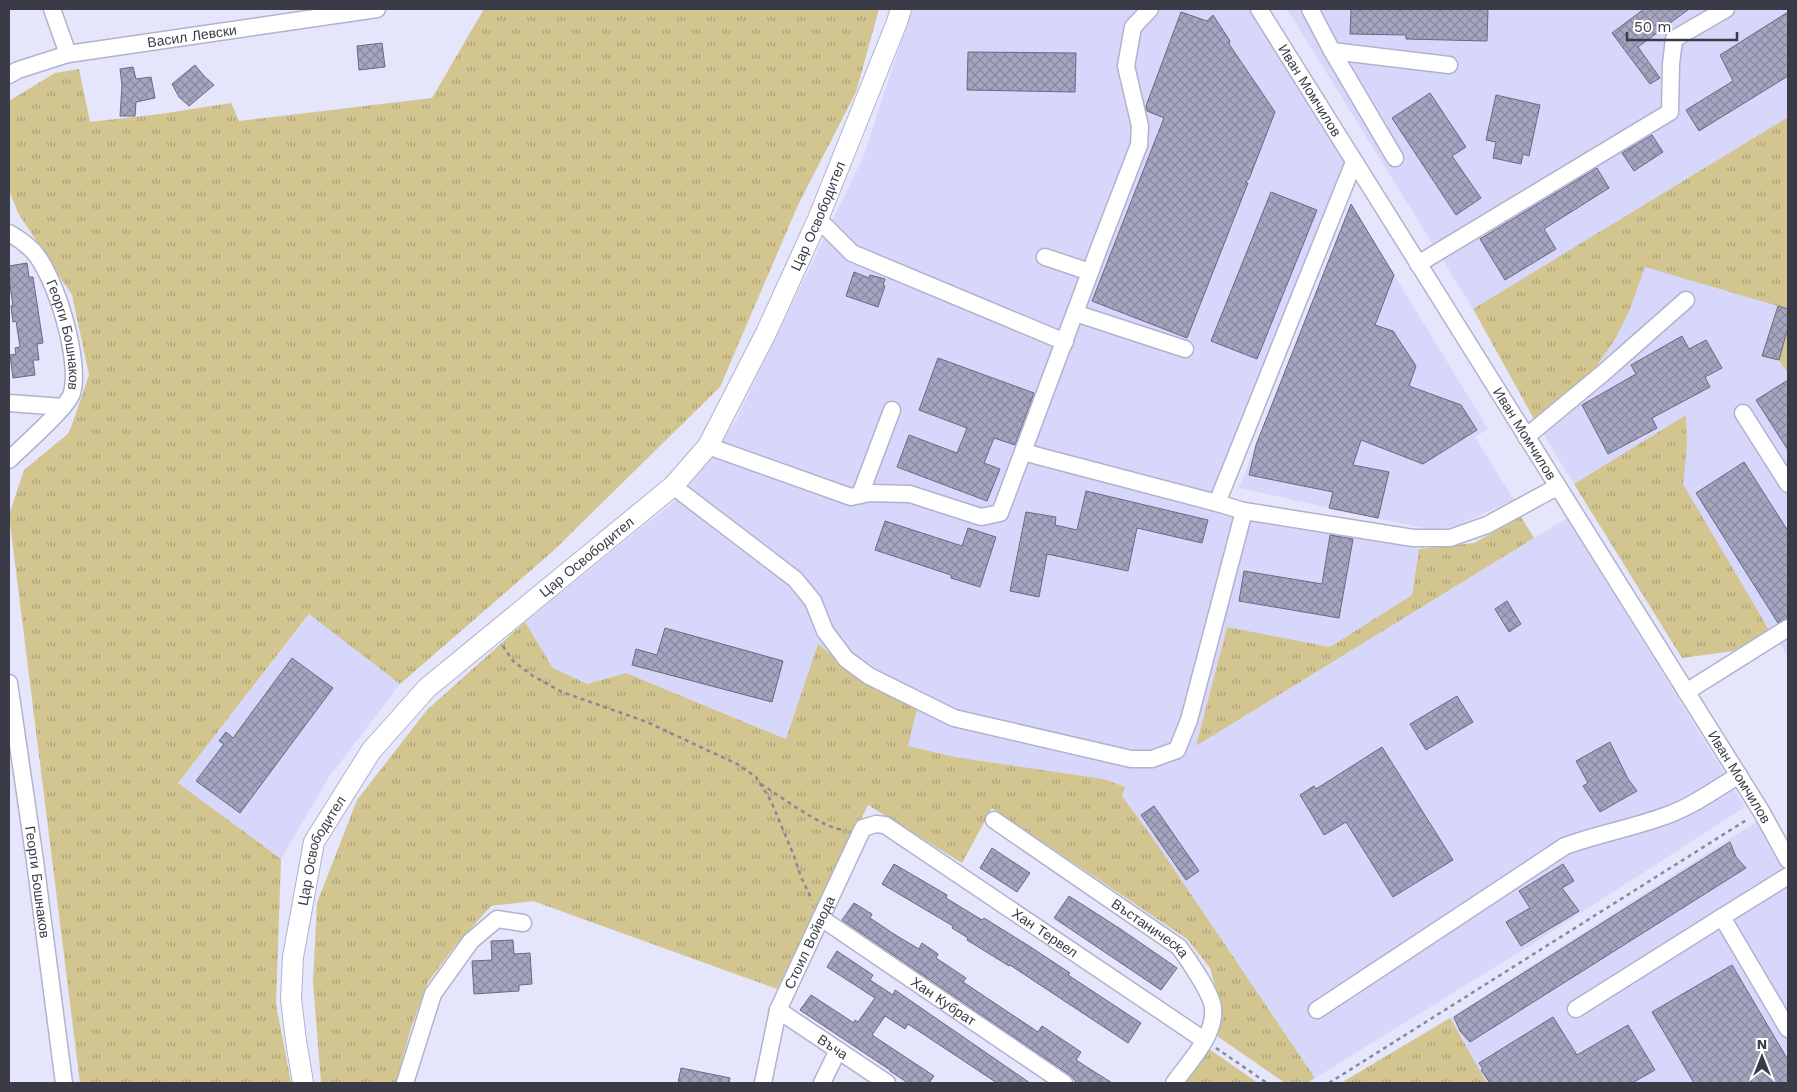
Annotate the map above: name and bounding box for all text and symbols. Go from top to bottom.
scale bar [1627,10,1737,42]
text: 50 m [1634,18,1671,36]
street label: Васил Левски [146,22,238,50]
street label: Иван Момчилов [1275,41,1345,139]
street label: Цар Освободител [788,159,848,273]
street label: Георги Бошнаков [43,277,82,391]
street label: Иван Момчилов [1490,385,1560,483]
street label: Цар Освободител [536,514,637,600]
street label: Иван Момчилов [1705,728,1774,826]
street label: Цар Освободител [295,793,349,907]
street label: Георги Бошнаков [22,825,53,939]
street label: Стоил Войвода [781,893,838,992]
street label: Въстаническа [1109,895,1192,961]
street label: Хан Тервел [1009,905,1081,961]
street label: Хан Кубрат [908,974,979,1029]
street label: Въча [815,1031,851,1063]
north arrow [1737,1032,1787,1082]
text: N [1757,1036,1767,1052]

